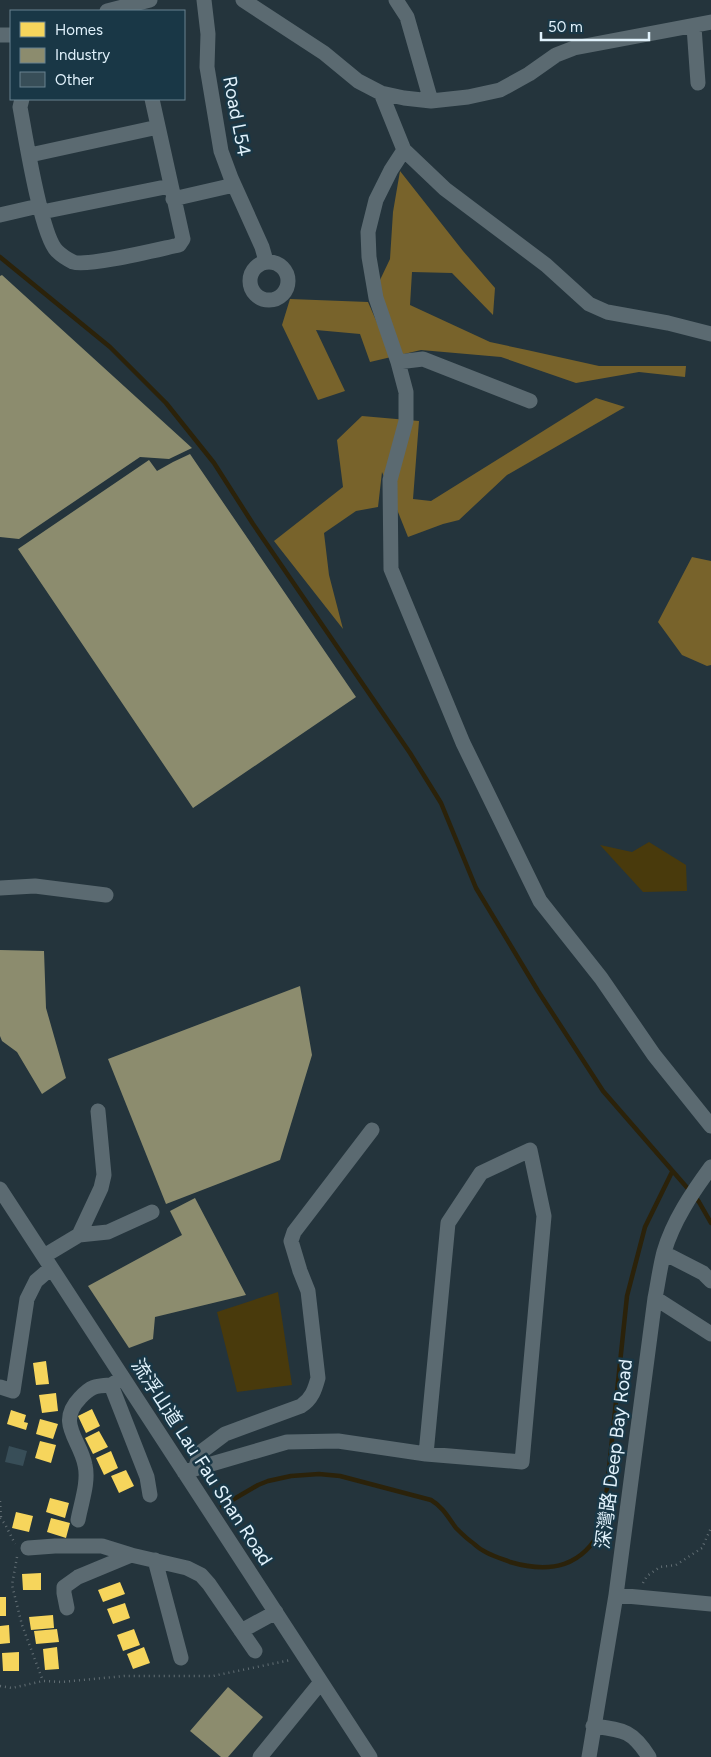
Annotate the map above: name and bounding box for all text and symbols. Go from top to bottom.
legend [10,10,185,100]
scale bar [541,10,648,42]
text: 50 m [548,18,583,36]
text: Homes [55,21,103,39]
text: Industry [55,46,110,64]
text: Other [55,71,94,89]
street label: Road L54 [218,74,256,158]
street label: 流浮山道 Lau Fau Shan Road [127,1354,277,1570]
street label: 深灣路 Deep Bay Road [591,1358,637,1550]

